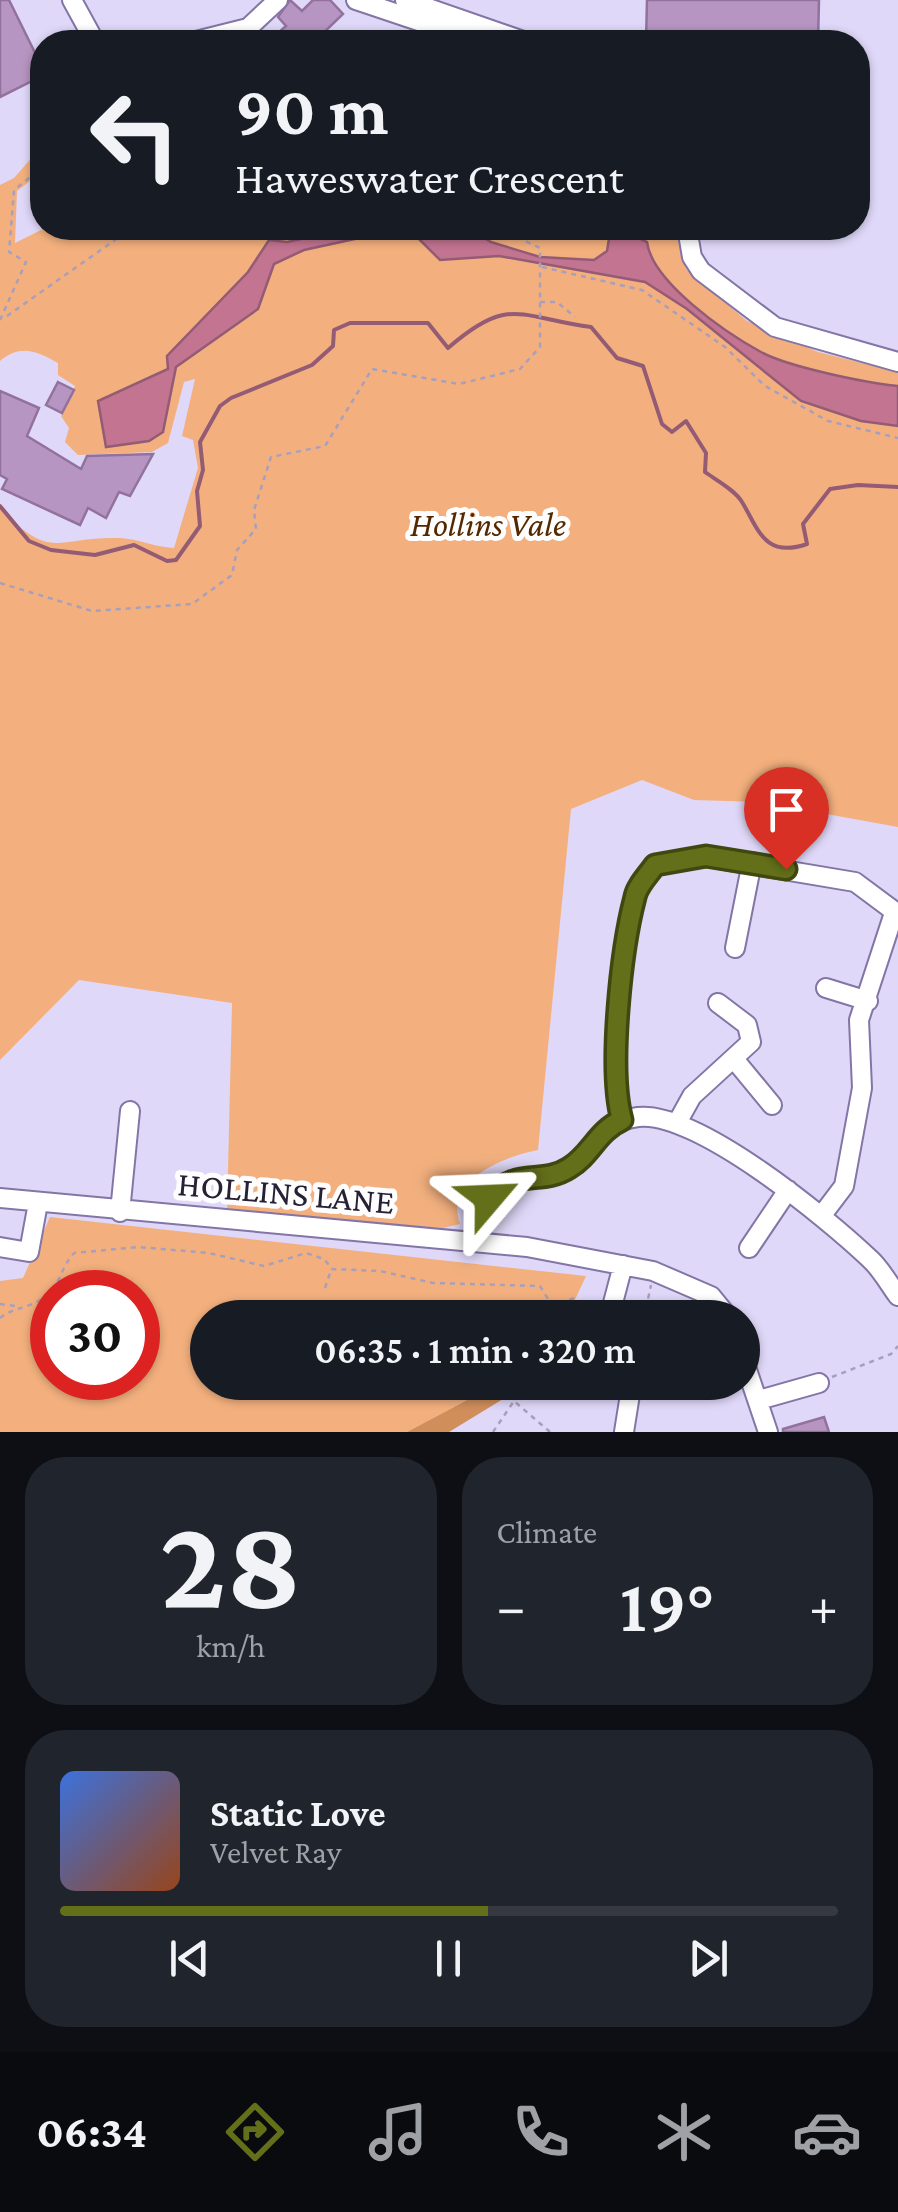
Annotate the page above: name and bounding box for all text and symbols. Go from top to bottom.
icon: left [70,70,200,200]
text: 90 m [235,71,388,149]
text: Haweswater Crescent [235,153,624,203]
park label: Hollins Vale [410,505,566,544]
pin [744,767,829,870]
icon: arrive [759,782,814,837]
position arrow [437,1146,541,1250]
street label: HOLLINS LANE [176,1164,396,1222]
speed limit sign: 30 [30,1270,160,1400]
text: 06:35 · 1 min · 320 m [314,1329,636,1371]
text: 28 [160,1490,302,1635]
text: Climate [497,1514,597,1550]
text: 19° [620,1564,715,1647]
text: − [497,1576,526,1637]
text: + [809,1576,838,1637]
text: km/h [196,1628,265,1664]
text: Static Love [210,1792,386,1834]
text: Velvet Ray [210,1834,341,1870]
icon: previous [162,1931,217,1986]
icon: pause [421,1931,476,1986]
icon: next [681,1931,736,1986]
icon: directions [220,2097,290,2167]
icon: music [363,2097,433,2167]
icon: phone [506,2097,576,2167]
icon: climate [649,2097,719,2167]
icon: car [792,2097,862,2167]
text: 06:34 [36,2107,147,2157]

